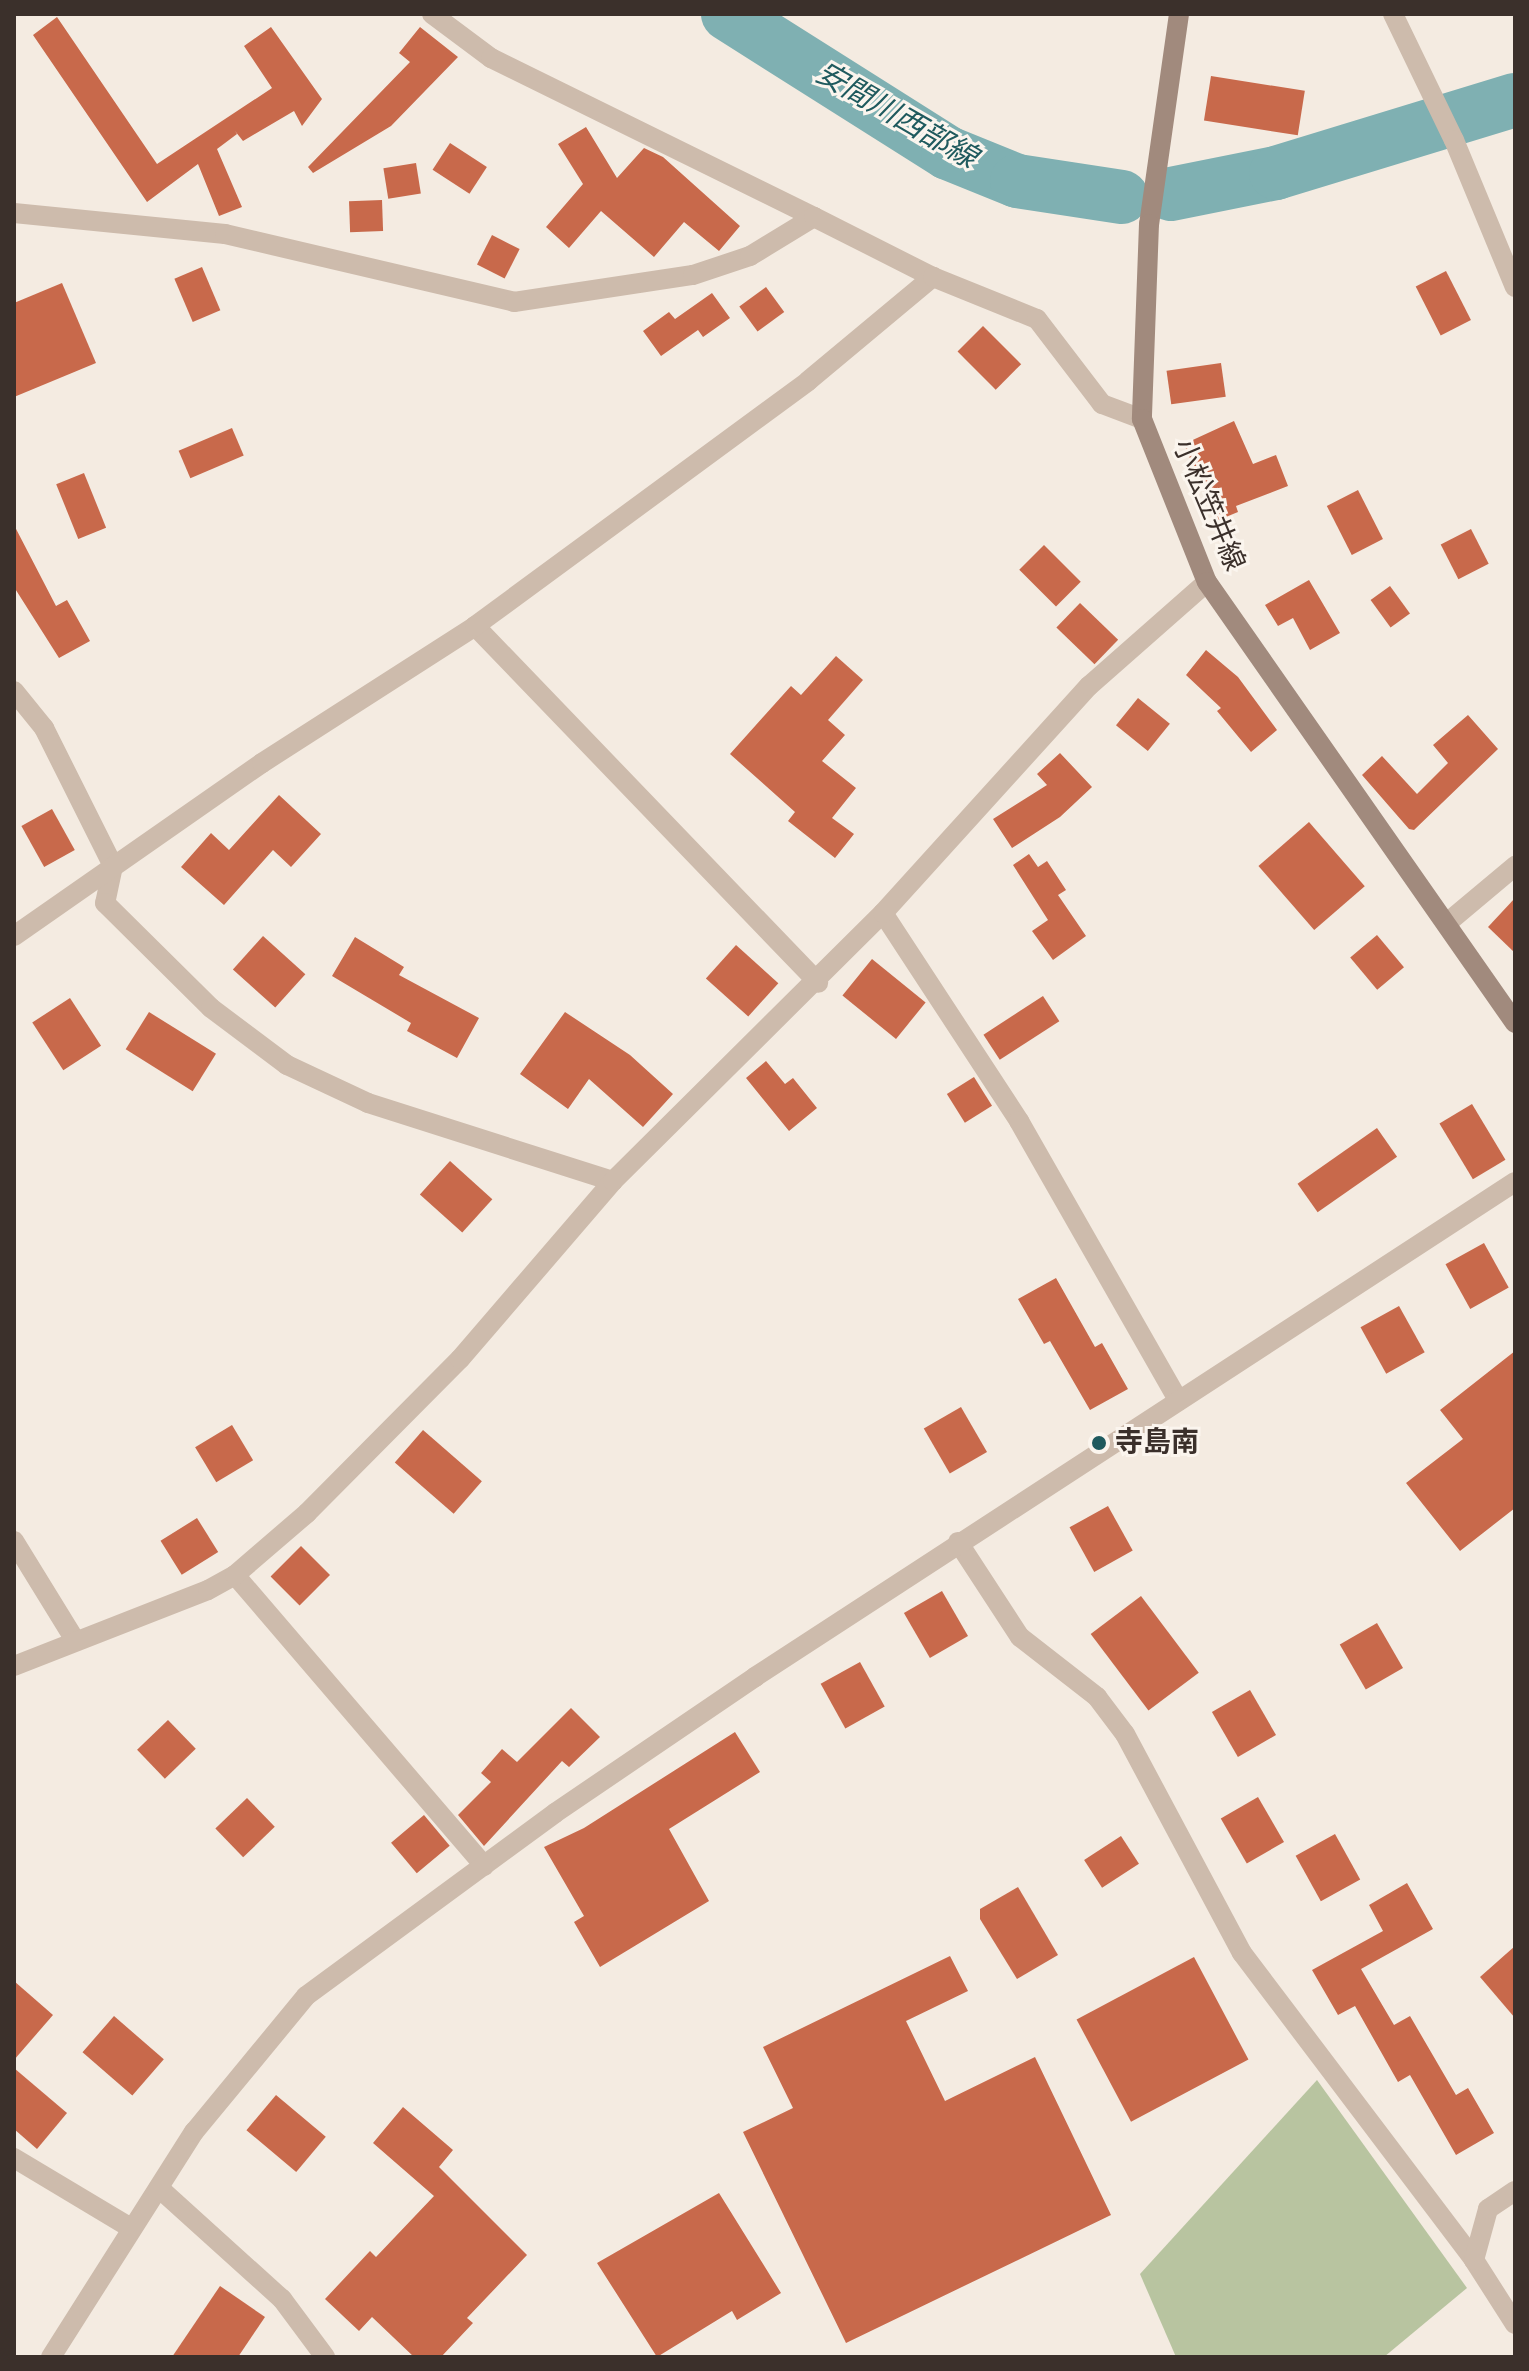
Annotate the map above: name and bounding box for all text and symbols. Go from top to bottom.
water label: 安間川西部線 [809,55,983,177]
street label: 小松笠井線 [1165,434,1251,576]
place label: 寺島南 [1115,1426,1199,1460]
marker: 寺島南 [1090,1434,1108,1452]

